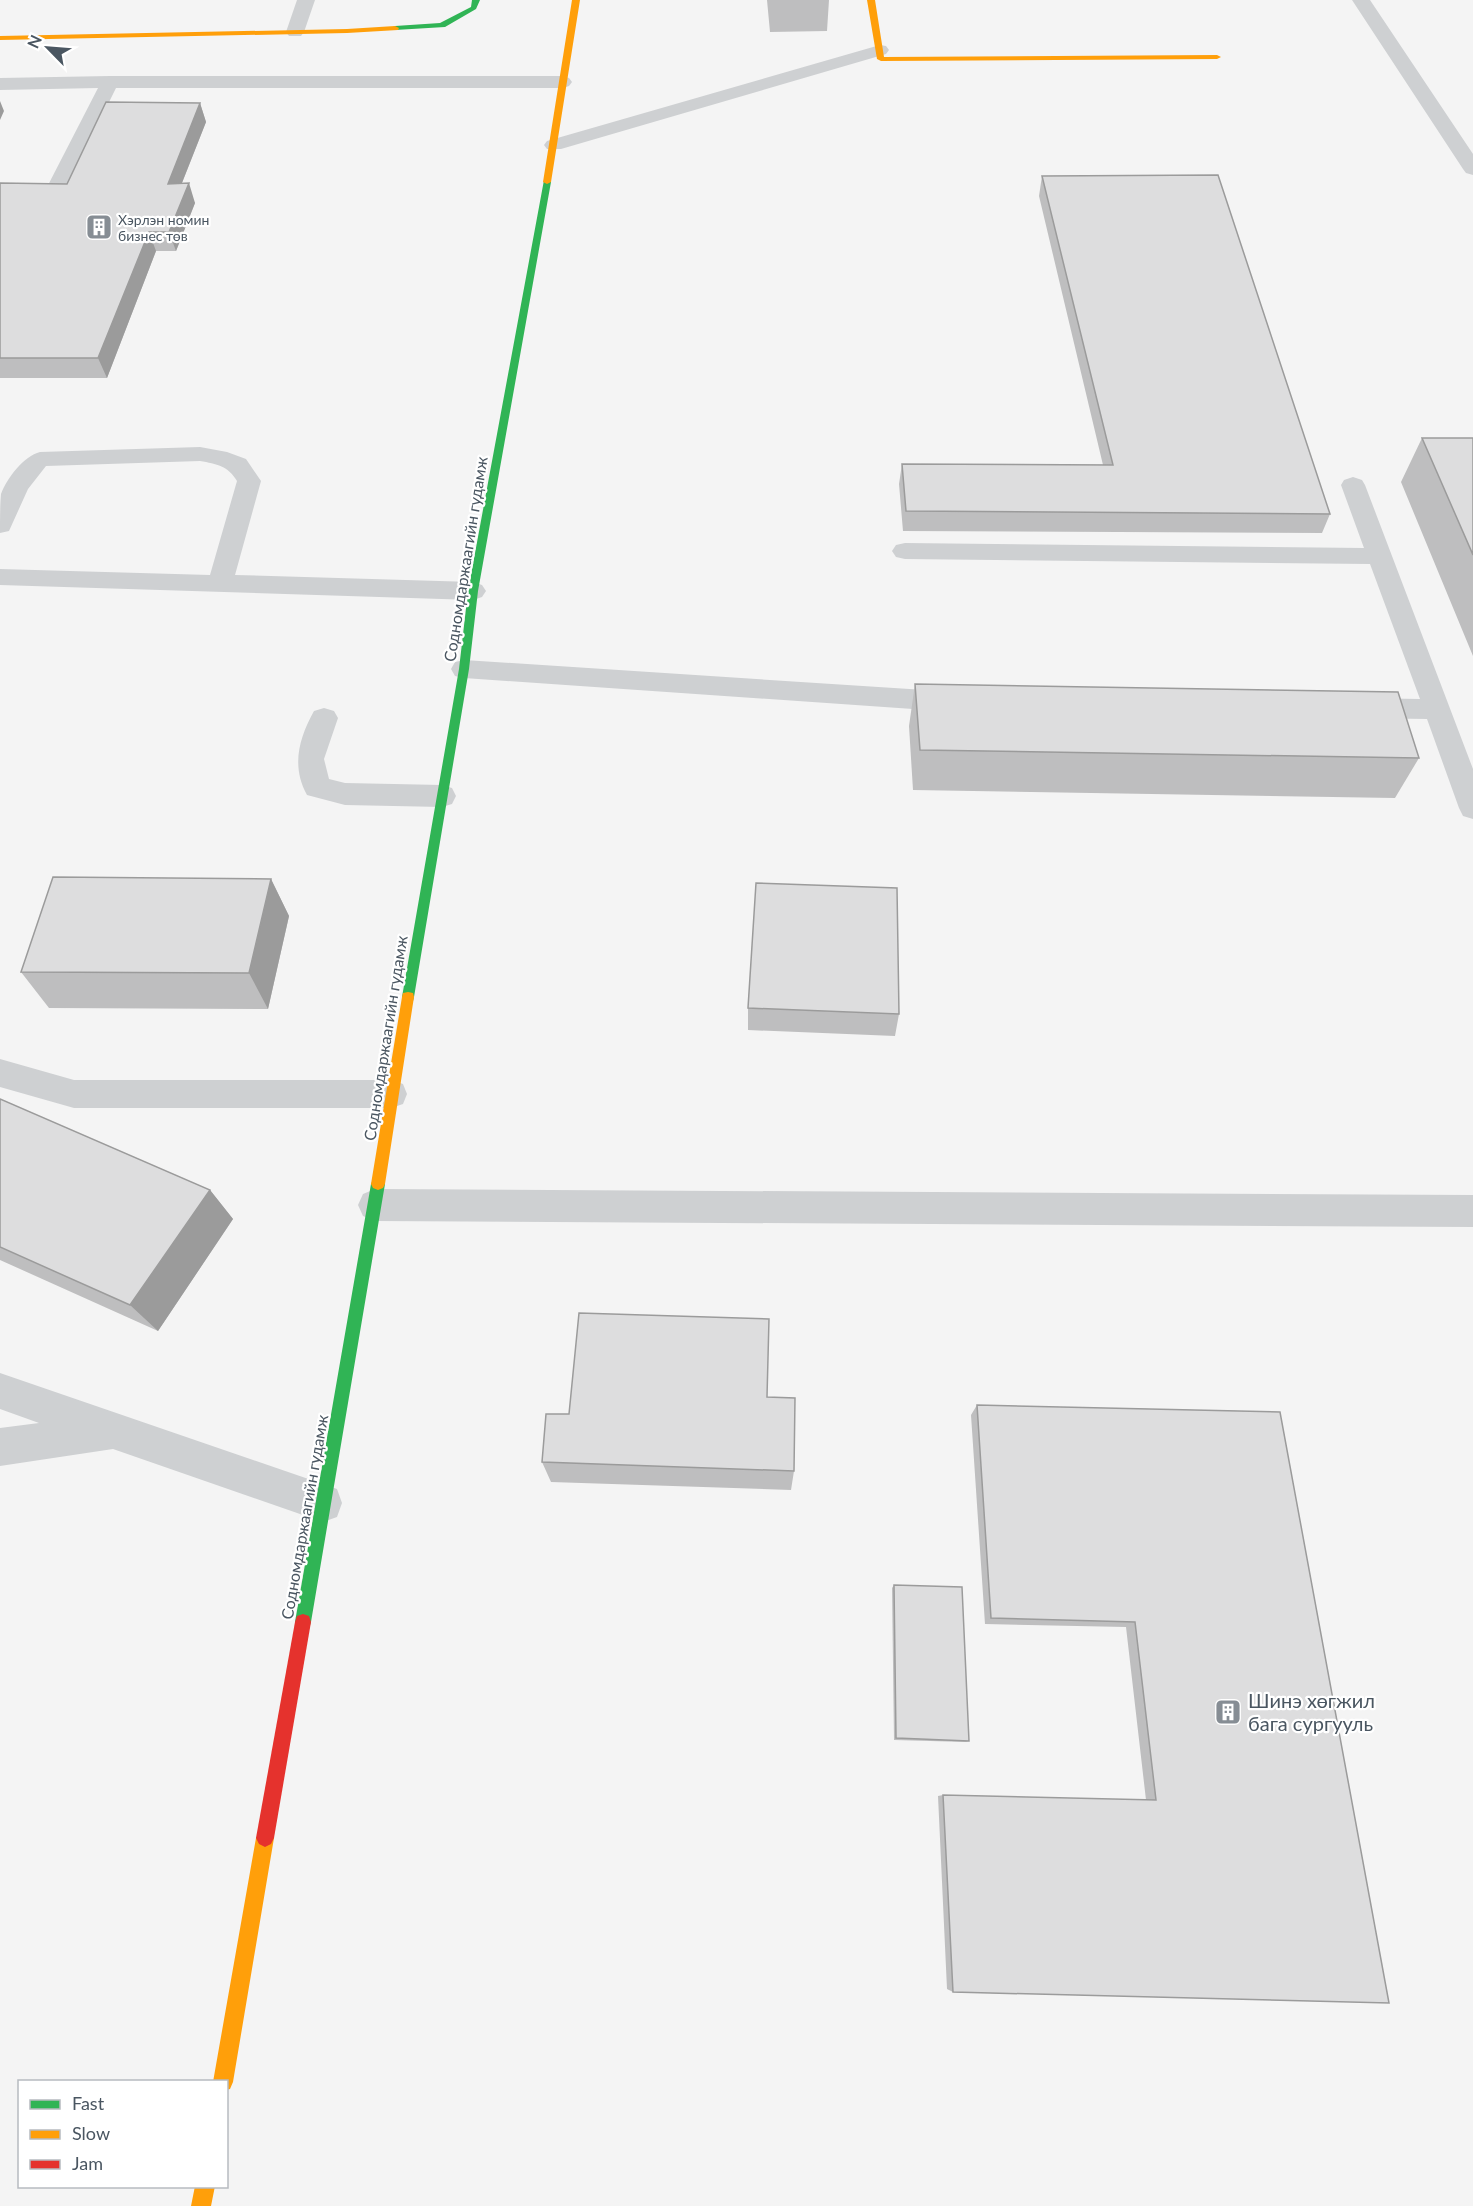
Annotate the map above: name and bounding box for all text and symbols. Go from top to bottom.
north arrow [18,18,78,78]
text: N [23,32,45,51]
place label: Хэрлэн номин бизнес төв [118,211,209,244]
building icon: Хэрлэн номин бизнес төв [84,212,114,242]
street label: Содномдаржаагийн гудамж [439,455,491,663]
street label: Содномдаржаагийн гудамж [359,934,411,1142]
street label: Содномдаржаагийн гудамж [277,1413,331,1621]
place label: Шинэ хөгжил бага сургууль [1248,1688,1375,1735]
building icon: Шинэ хөгжил бага сургууль [1213,1697,1243,1727]
legend [18,2080,228,2188]
text: Fast [72,2092,105,2114]
text: Slow [72,2122,110,2144]
text: Jam [72,2152,103,2174]

